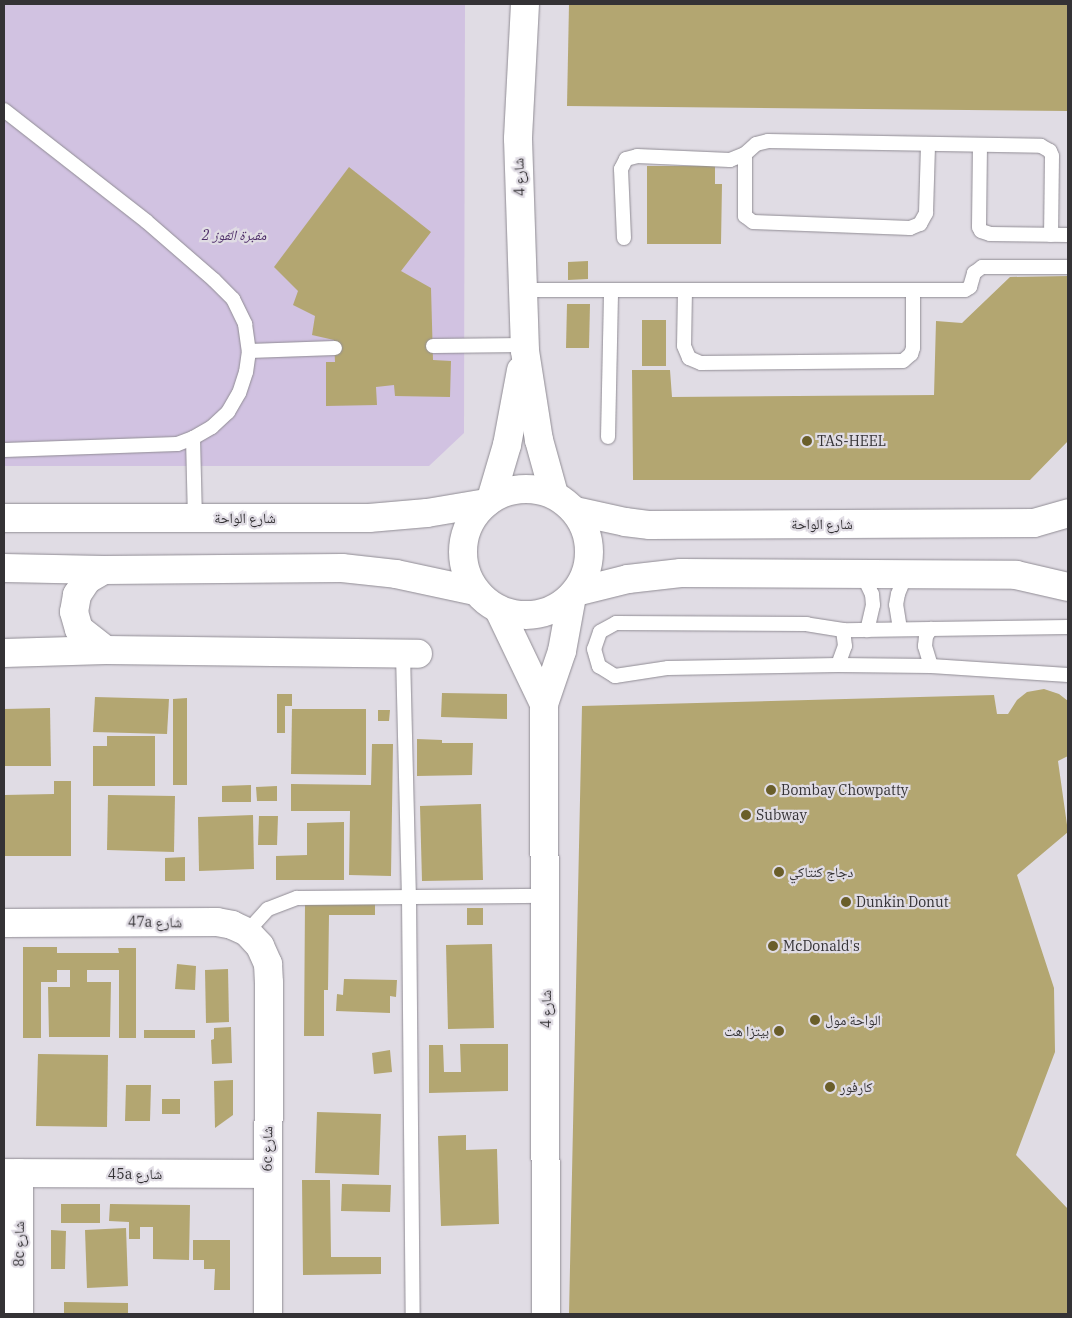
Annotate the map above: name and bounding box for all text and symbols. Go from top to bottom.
street label: شارع 4 [510,158,528,196]
park label: مقبرة القوز 2 [202,227,266,243]
place label: TAS-HEEL [817,433,886,449]
marker: TAS-HEEL [801,435,813,447]
street label: شارع الواحة [214,510,276,526]
street label: شارع الواحة [791,516,853,532]
place label: Bombay Chowpatty [781,782,908,798]
marker: Bombay Chowpatty [765,784,777,796]
place label: Subway [756,807,807,823]
marker: Subway [740,809,752,821]
place label: دجاج كنتاكي [789,864,853,880]
marker: دجاج كنتاكي [773,866,785,878]
place label: Dunkin Donut [856,894,949,910]
marker: Dunkin Donut [840,896,852,908]
street label: 47a شارع [128,913,182,931]
place label: McDonald's [783,938,860,954]
marker: McDonald's [767,940,779,952]
street label: شارع 4 [538,990,554,1028]
place label: الواحة مول [825,1012,881,1028]
marker: الواحة مول [809,1014,821,1026]
place label: بيتزا هت [724,1023,769,1039]
marker: بيتزا هت [773,1025,785,1037]
place label: كارفور [840,1079,873,1095]
marker: كارفور [824,1081,836,1093]
street label: 6c شارع [258,1126,276,1172]
street label: 45a شارع [108,1166,162,1182]
street label: 8c شارع [11,1221,27,1267]

